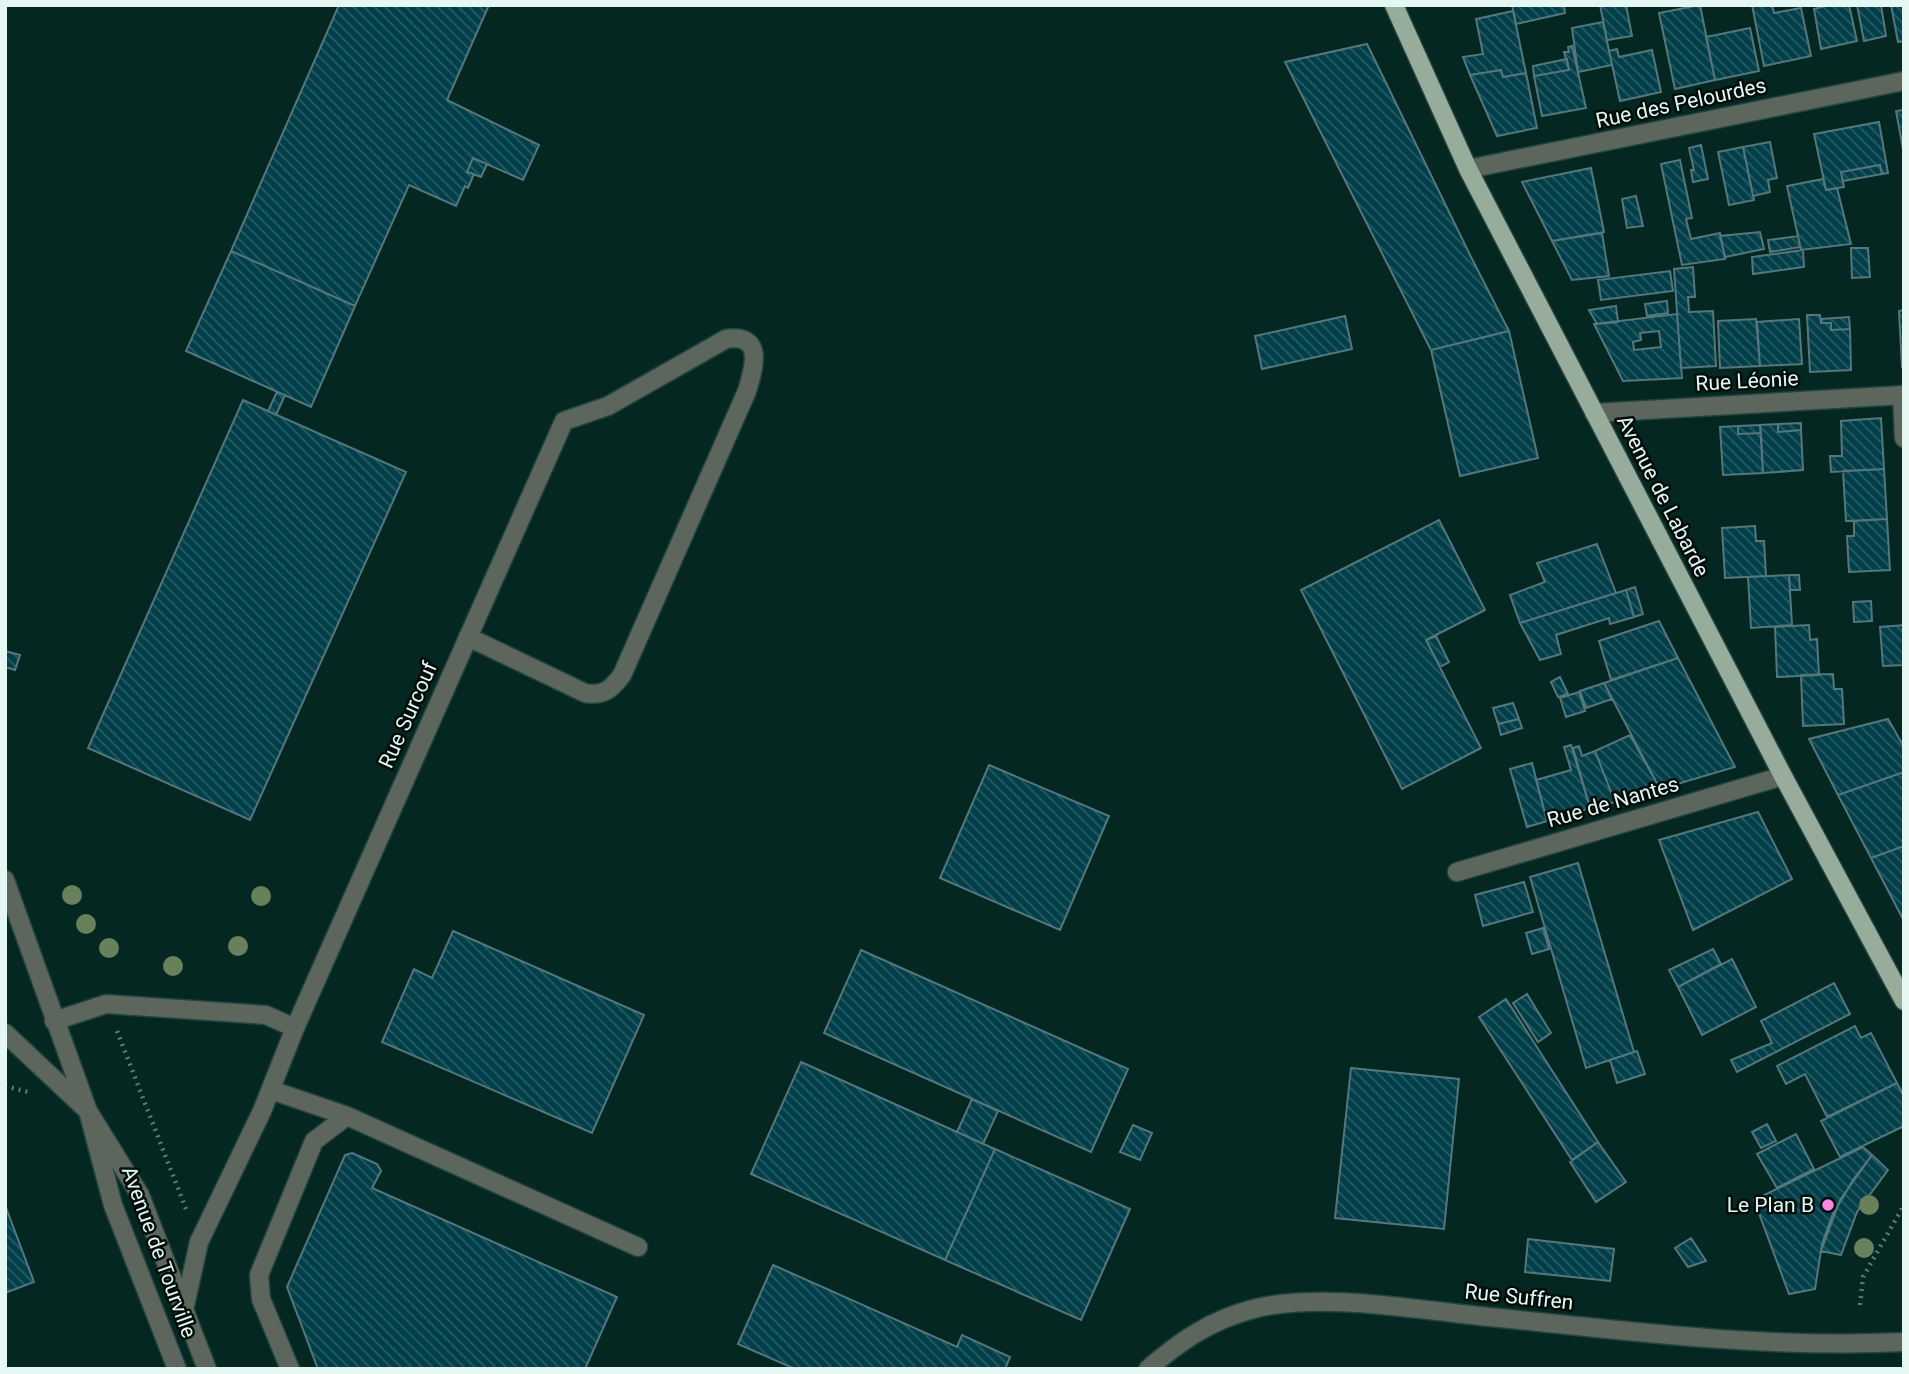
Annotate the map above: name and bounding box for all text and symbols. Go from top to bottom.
street label: Rue des Pelourdes [1594,73,1768,133]
street label: Rue Léonie [1695,366,1799,396]
street label: Avenue de Labarde [1612,411,1714,581]
street label: Rue Surcouf [374,658,442,772]
street label: Rue de Nantes [1544,772,1682,832]
street label: Avenue de Tourville [117,1163,201,1341]
place label: Le Plan B [1727,1193,1814,1217]
marker: Le Plan B [1820,1197,1836,1213]
street label: Rue Suffren [1463,1279,1575,1315]

